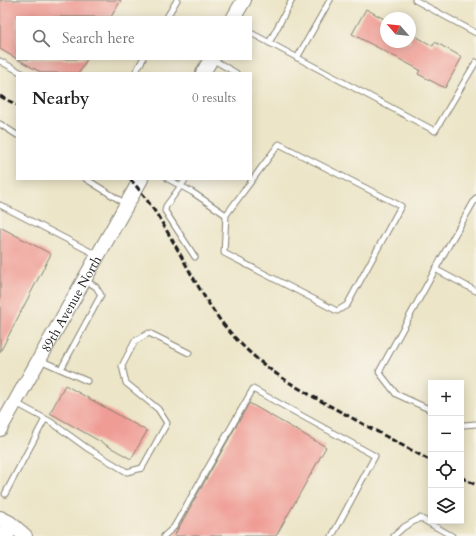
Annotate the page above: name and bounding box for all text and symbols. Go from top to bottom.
north arrow [380,12,416,48]
search box [16,16,252,60]
icon: search [30,27,52,49]
text: Search here [62,28,135,48]
text: Nearby [32,87,89,110]
text: 0 results [192,89,236,107]
street label: 89th Avenue North [37,253,106,355]
map controls [428,380,464,524]
button: + [428,380,464,416]
button: − [428,416,464,452]
button: locate [428,452,464,488]
button: layers [428,488,464,524]

